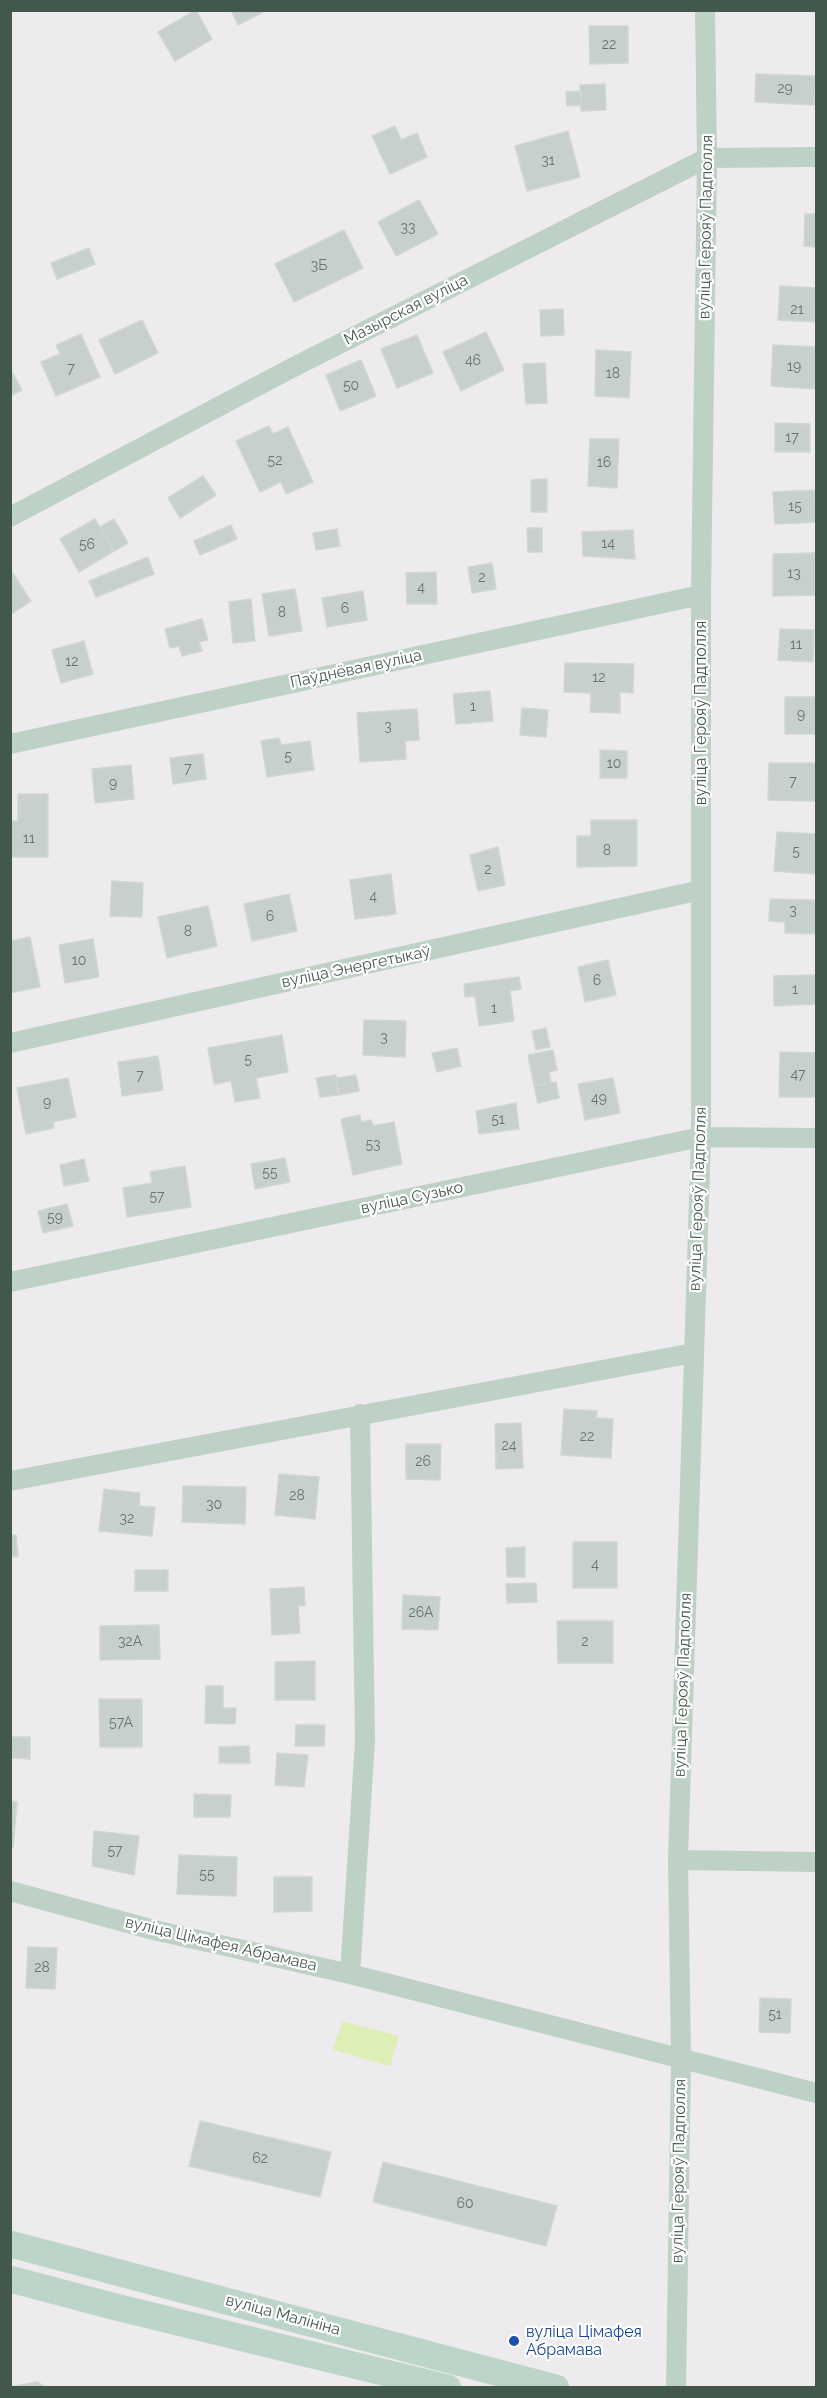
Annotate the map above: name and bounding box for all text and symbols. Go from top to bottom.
house number: 22 [602,37,616,53]
house number: 29 [777,81,793,97]
street label: вуліца Герояў Падполля [695,135,717,319]
house number: 31 [541,153,555,169]
house number: 33 [401,220,415,236]
house number: 3Б [311,258,327,274]
street label: Мазырская вуліца [341,270,471,350]
house number: 21 [790,302,804,318]
house number: 46 [465,353,481,369]
house number: 19 [787,359,801,375]
house number: 7 [67,361,75,377]
house number: 18 [606,366,620,382]
house number: 50 [343,378,359,394]
house number: 17 [785,430,799,446]
house number: 52 [268,453,282,469]
house number: 16 [597,455,611,471]
house number: 15 [788,499,802,515]
house number: 14 [601,536,615,552]
house number: 56 [79,537,95,553]
house number: 13 [787,566,801,582]
house number: 2 [478,570,486,586]
house number: 4 [417,580,425,596]
house number: 6 [341,601,349,617]
house number: 8 [278,605,286,621]
street label: вуліца Герояў Падполля [691,621,711,805]
house number: 11 [790,637,802,653]
street label: Паўднёвая вуліца [288,646,424,692]
house number: 12 [65,654,79,670]
house number: 12 [592,670,606,686]
house number: 1 [470,699,476,715]
house number: 9 [797,707,805,723]
house number: 3 [384,719,392,735]
house number: 5 [284,749,292,765]
house number: 10 [607,756,621,772]
house number: 7 [184,761,192,777]
house number: 7 [789,774,797,790]
house number: 9 [109,776,117,792]
house number: 11 [23,831,35,847]
house number: 8 [603,843,611,859]
house number: 5 [792,844,800,860]
house number: 2 [484,862,492,878]
house number: 4 [369,889,377,905]
house number: 3 [789,903,797,919]
house number: 6 [266,909,274,925]
house number: 8 [184,924,192,940]
street label: вуліца Энергетыкаў [280,942,432,992]
house number: 10 [72,953,86,969]
house number: 6 [593,973,601,989]
house number: 1 [792,982,798,998]
house number: 1 [491,1001,497,1017]
house number: 3 [380,1030,388,1046]
house number: 5 [244,1052,252,1068]
house number: 47 [790,1067,806,1083]
house number: 7 [136,1068,144,1084]
house number: 49 [591,1091,607,1107]
house number: 9 [43,1095,51,1111]
street label: вуліца Герояў Падполля [685,1106,711,1292]
house number: 51 [491,1112,505,1128]
house number: 53 [365,1137,381,1153]
house number: 55 [262,1165,278,1181]
street label: вуліца Сузько [359,1178,465,1218]
house number: 57 [149,1189,165,1205]
house number: 59 [47,1210,63,1226]
house number: 22 [580,1429,594,1445]
house number: 24 [502,1438,516,1454]
house number: 26 [415,1454,431,1470]
house number: 28 [289,1488,305,1504]
house number: 30 [206,1497,222,1513]
house number: 32 [120,1511,134,1527]
house number: 4 [591,1557,599,1573]
street label: вуліца Герояў Падполля [670,1592,696,1778]
house number: 26А [409,1605,433,1621]
house number: 32А [118,1634,142,1650]
house number: 2 [581,1634,589,1650]
house number: 57А [109,1715,133,1731]
house number: 57 [107,1843,123,1859]
house number: 55 [199,1867,215,1883]
street label: вуліца Цімафея Абрамава [123,1913,319,1975]
house number: 28 [34,1960,50,1976]
house number: 51 [768,2007,782,2023]
street label: вуліца Герояў Падполля [668,2079,690,2263]
house number: 62 [252,2151,268,2167]
house number: 60 [456,2196,474,2212]
street label: вуліца Малініна [224,2290,342,2340]
place label: вуліца Цімафея Абрамава [526,2322,642,2360]
marker: вуліца Цімафея Абрамава [507,2334,521,2348]

